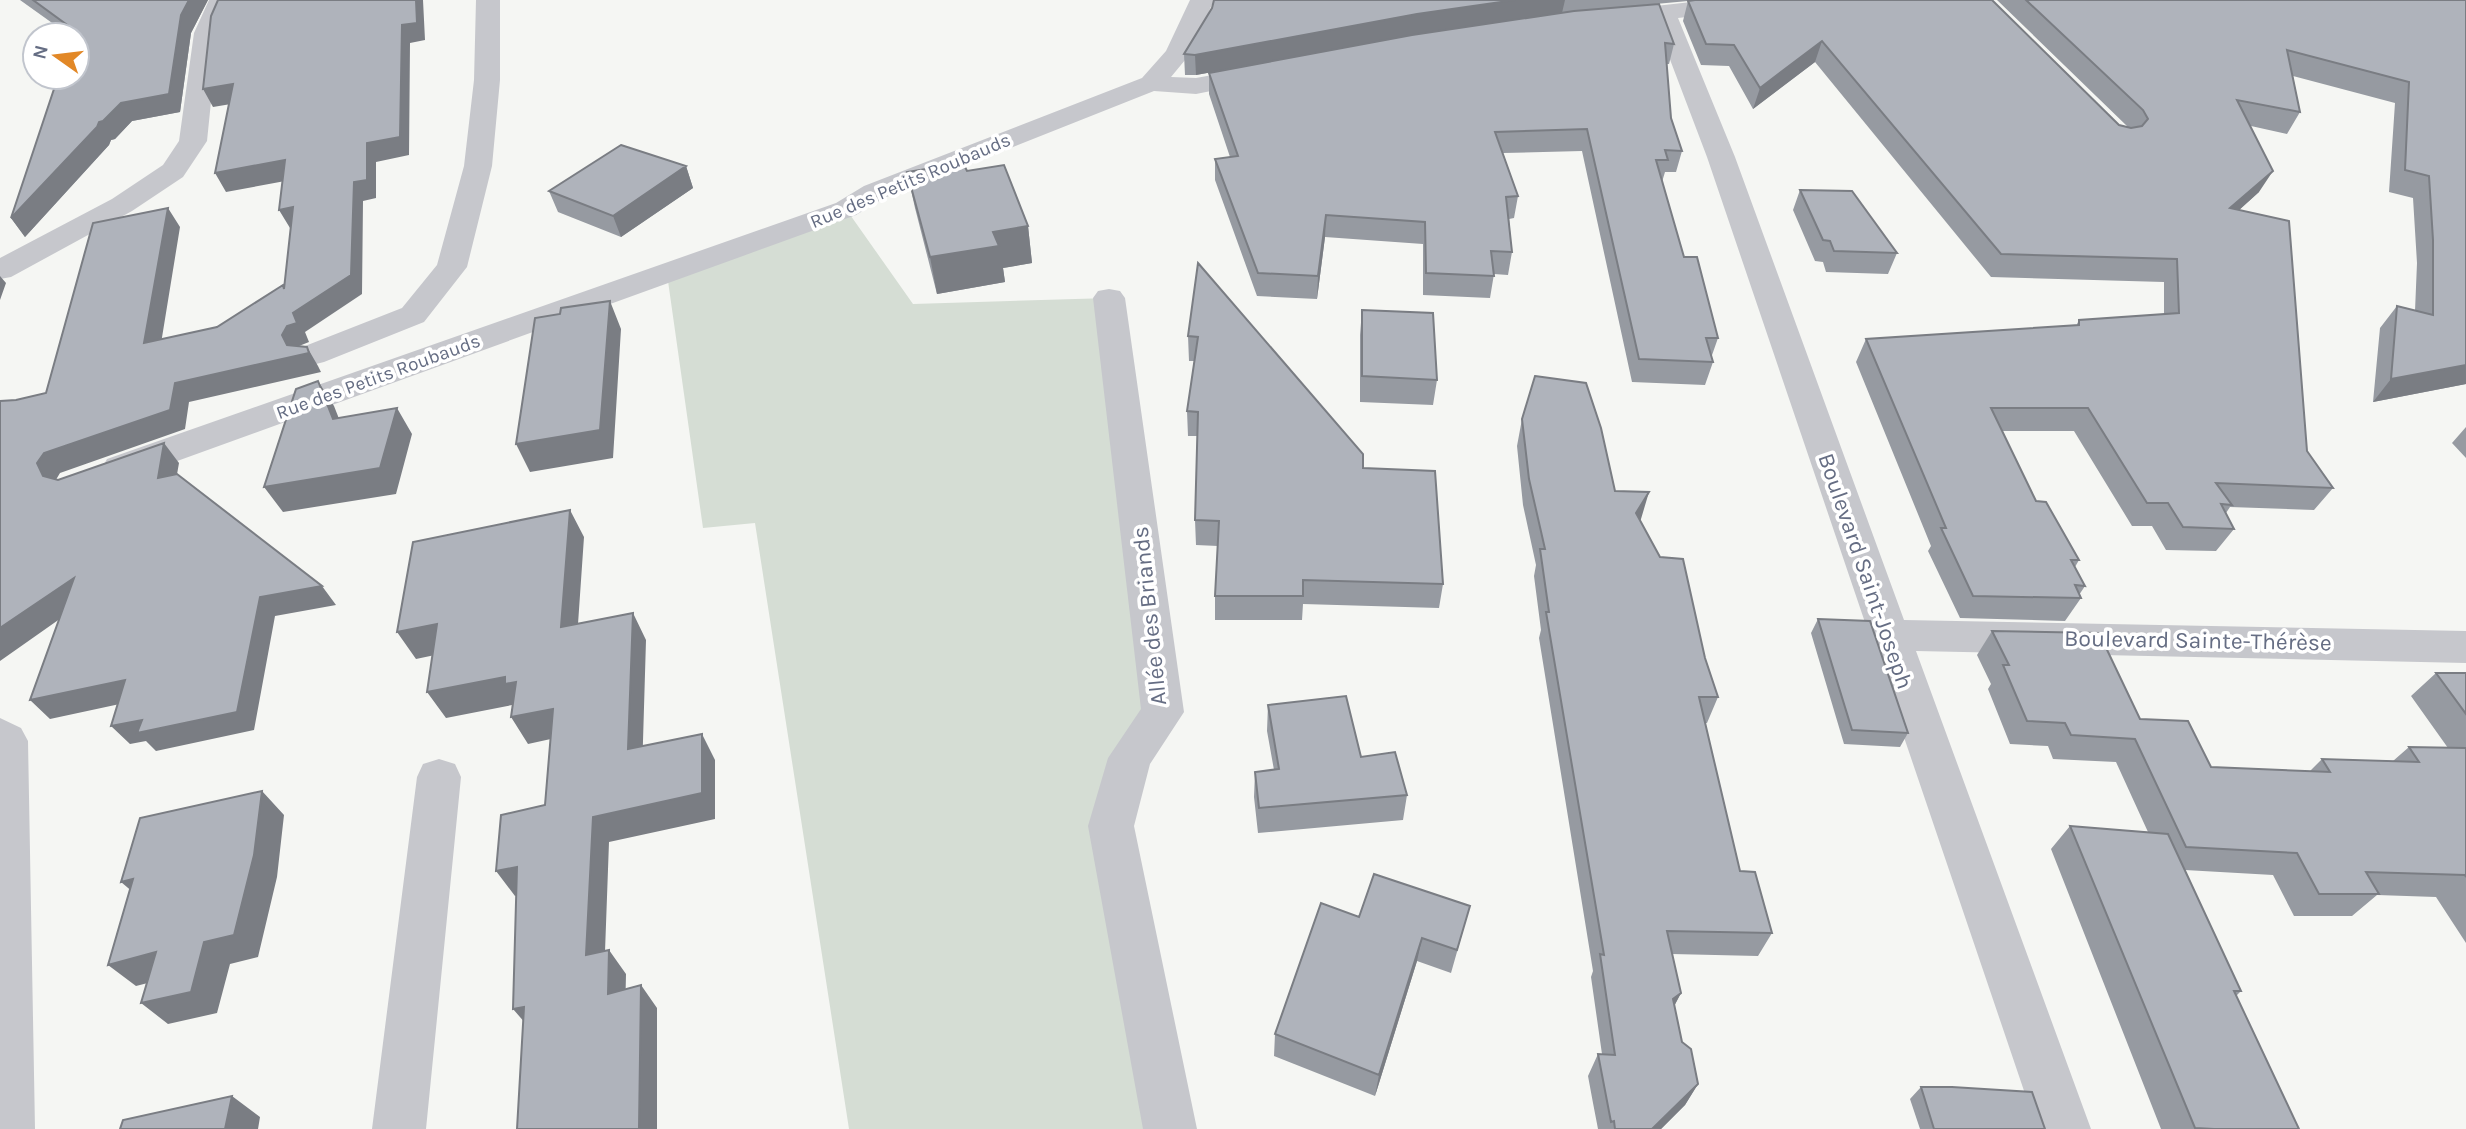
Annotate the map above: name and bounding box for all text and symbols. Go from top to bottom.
north arrow [21,21,91,91]
text: N [28,43,53,61]
street label: Rue des Petits Roubauds [807,129,1014,233]
street label: Rue des Petits Roubauds [273,330,483,424]
street label: Boulevard Saint-Joseph [1812,450,1919,693]
street label: Allée des Briands [1127,525,1172,707]
street label: Boulevard Sainte-Thérèse [2064,625,2332,656]

